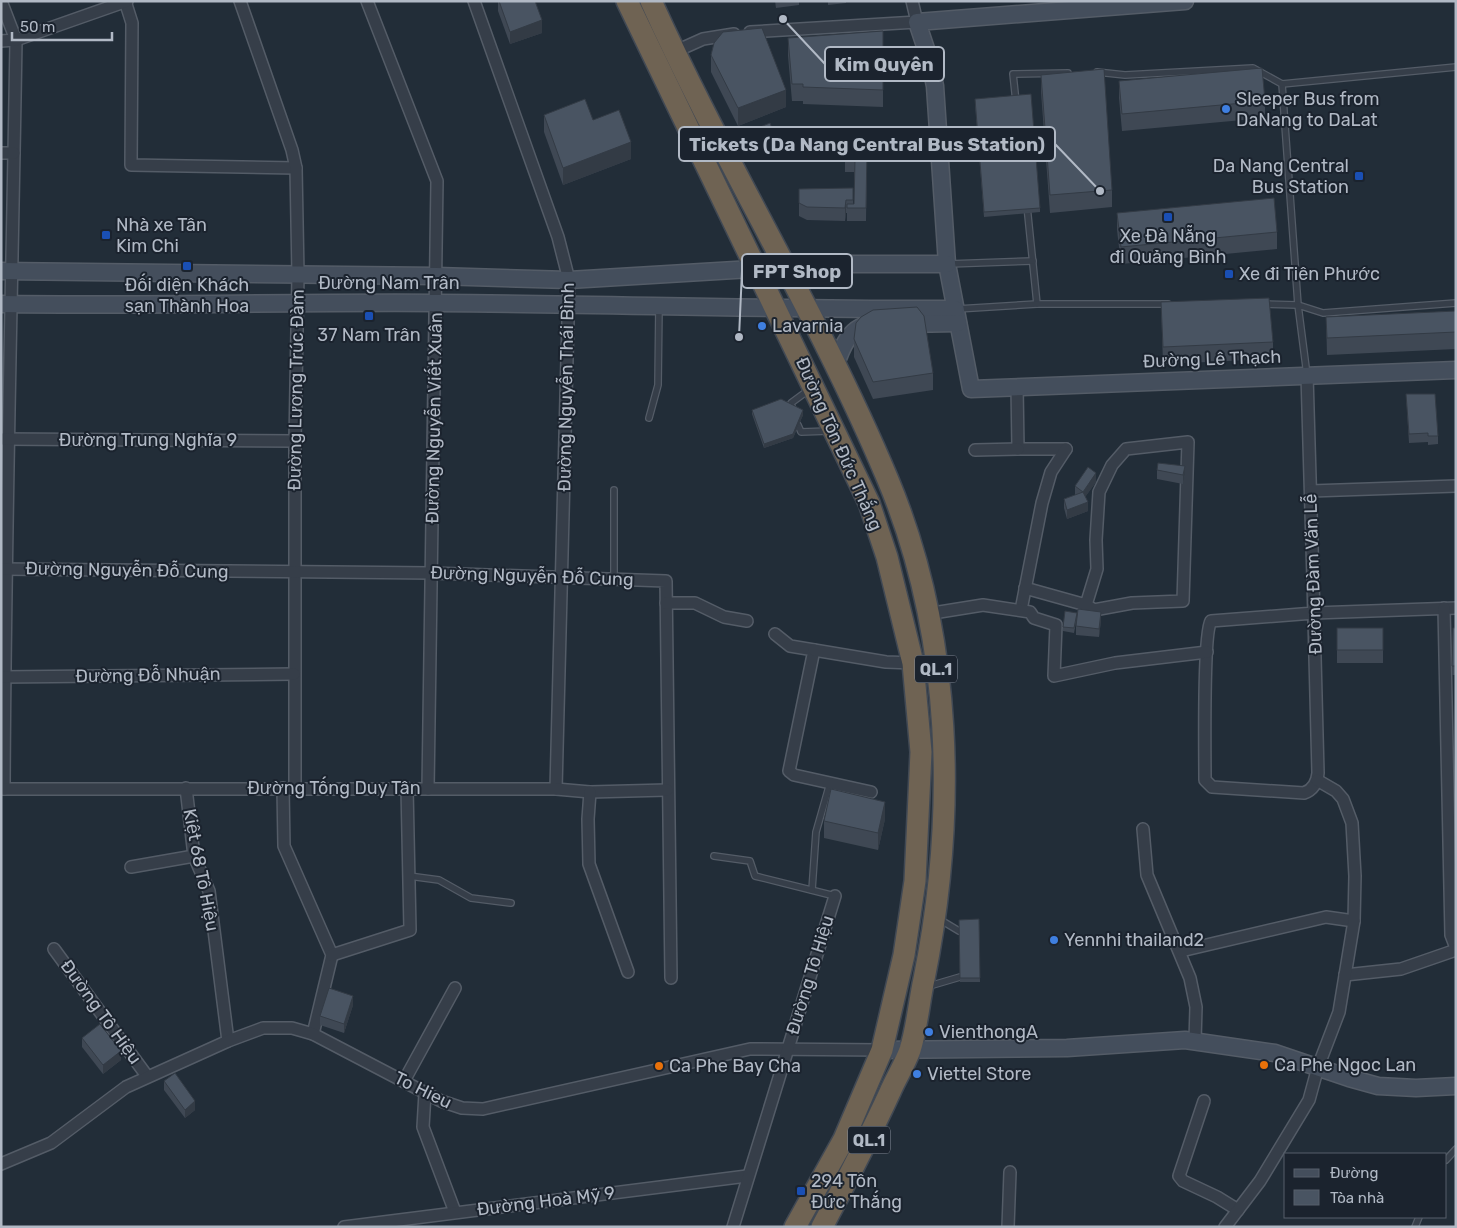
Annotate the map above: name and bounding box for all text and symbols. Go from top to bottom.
scale bar [12,10,112,42]
text: 50 m [20,18,55,36]
callout: Kim Quyên [825,47,944,81]
text: Kim Quyên [834,53,934,76]
place label: Sleeper Bus from DaNang to DaLat [1236,88,1379,131]
marker: Sleeper Bus from DaNang to DaLat [1220,103,1232,115]
callout: Tickets (Da Nang Central Bus Station) [679,127,1055,161]
text: Tickets (Da Nang Central Bus Station) [689,133,1045,156]
place label: Da Nang Central Bus Station [1213,155,1349,198]
marker: Da Nang Central Bus Station [1353,170,1365,182]
marker: Xe Đà Nẵng đi Quảng Bình [1162,211,1174,223]
place label: Nhà xe Tân Kim Chi [116,214,207,257]
place label: Xe Đà Nẵng đi Quảng Bình [1110,224,1226,268]
marker: Nhà xe Tân Kim Chi [100,229,112,241]
callout: FPT Shop [742,254,852,288]
marker: Đối diện Khách sạn Thành Hoa [181,260,193,272]
text: FPT Shop [753,260,841,283]
place label: Xe đi Tiên Phước [1239,263,1380,285]
marker: Xe đi Tiên Phước [1223,268,1235,280]
street label: Đường Nam Trân [318,272,460,294]
place label: Đối diện Khách sạn Thành Hoa [125,273,249,317]
street label: Đường Nguyễn Thái Bình [552,282,579,492]
street label: Đường Lương Trúc Đàm [283,289,309,491]
marker: 37 Nam Trân [363,310,375,322]
street label: Đường Nguyễn Viết Xuân [420,312,447,524]
place label: Lavarnia [772,315,843,337]
marker: Lavarnia [756,320,768,332]
place label: 37 Nam Trân [317,324,421,346]
street label: Đường Lê Thạch [1142,346,1282,372]
street label: Đường Tôn Đức Thắng [791,354,888,534]
street label: Đường Trung Nghĩa 9 [59,429,237,451]
street label: Đường Đàm Văn Lễ [1298,493,1327,655]
street label: Đường Nguyễn Đỗ Cung [25,556,229,583]
street label: Đường Nguyễn Đỗ Cung [430,561,634,591]
road number: QL.1 [915,656,957,682]
street label: Đường Đỗ Nhuận [75,662,221,687]
street label: Đường Tống Duy Tân [247,776,421,799]
street label: Kiệt 68 Tô Hiệu [178,807,224,933]
street label: Đường Tô Hiệu [781,913,839,1037]
place label: Yennhi thailand2 [1064,929,1204,951]
marker: Yennhi thailand2 [1048,934,1060,946]
street label: Đường Tô Hiệu [56,956,146,1068]
place label: VienthongA [939,1021,1038,1043]
marker: VienthongA [923,1026,935,1038]
place label: Ca Phe Ngoc Lan [1274,1054,1416,1076]
place label: Ca Phe Bay Cha [669,1055,801,1077]
marker: Ca Phe Ngoc Lan [1258,1059,1270,1071]
marker: Ca Phe Bay Cha [653,1060,665,1072]
place label: Viettel Store [927,1063,1031,1085]
street label: To Hieu [391,1067,455,1113]
marker: Viettel Store [911,1068,923,1080]
road number: QL.1 [848,1126,890,1154]
legend [1284,1153,1447,1218]
text: Đường [1330,1164,1378,1182]
place label: 294 Tôn Đức Thắng [811,1170,902,1213]
street label: Đường Hoà Mỹ 9 [476,1182,616,1220]
marker: 294 Tôn Đức Thắng [795,1185,807,1197]
text: Tòa nhà [1330,1189,1384,1207]

